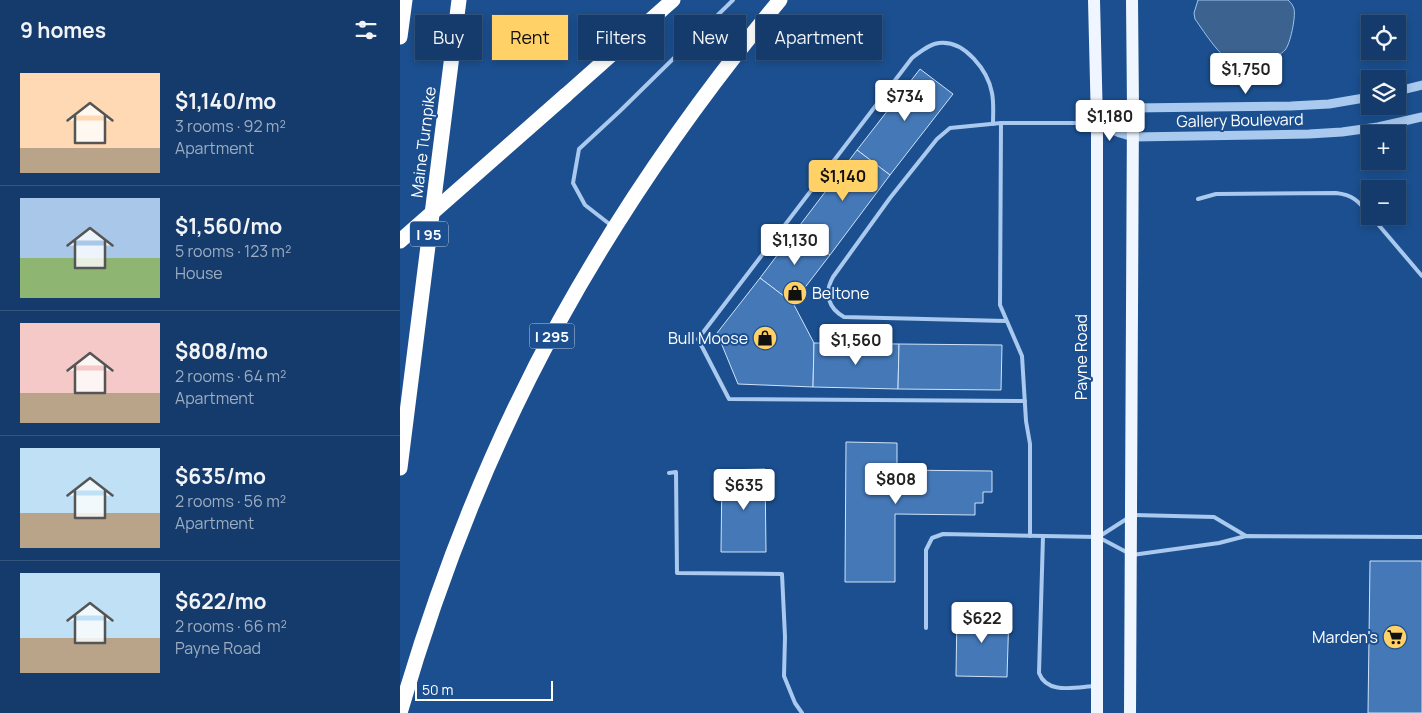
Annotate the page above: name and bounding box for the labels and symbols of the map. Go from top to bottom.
pin: $1,750 [1205,52,1287,95]
pin: $734 [875,80,935,122]
street label: Maine Turnpike [405,85,441,199]
pin: $1,180 [1069,100,1151,142]
street label: Gallery Boulevard [1176,108,1304,132]
pin: $1,140 [802,160,884,202]
road number: I 95 [410,222,448,246]
pin: $1,130 [754,224,836,266]
shop icon: Beltone [782,280,808,306]
place label: Beltone [812,282,869,304]
street label: Payne Road [1070,314,1092,400]
road number: I 295 [530,324,574,348]
pin: $1,560 [815,324,897,366]
shop icon: Bull Moose [752,325,778,351]
place label: Bull Moose [668,327,748,349]
pin: $808 [866,462,926,505]
pin: $635 [714,468,774,511]
pin: $622 [952,602,1012,644]
supermarket icon: Marden's [1382,624,1408,650]
place label: Marden's [1312,626,1378,648]
scale bar [415,678,552,701]

